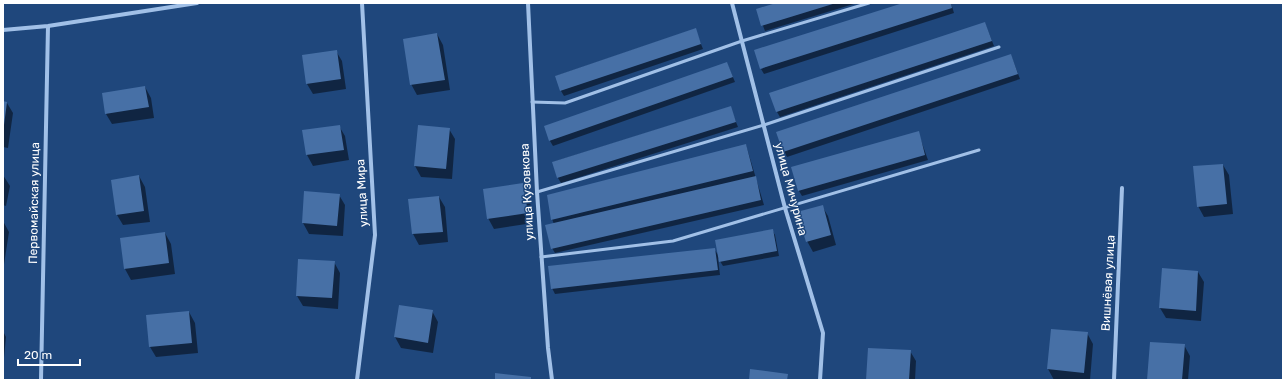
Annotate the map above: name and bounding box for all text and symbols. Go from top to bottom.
street label: улица Мичурина [772,141,810,237]
street label: Первомайская улица [26,142,42,264]
street label: улица Кузовкова [517,143,537,241]
street label: улица Мира [353,159,371,227]
street label: Вишнёвая улица [1098,235,1118,331]
scale bar [18,341,80,367]
text: 20 m [24,348,52,362]

